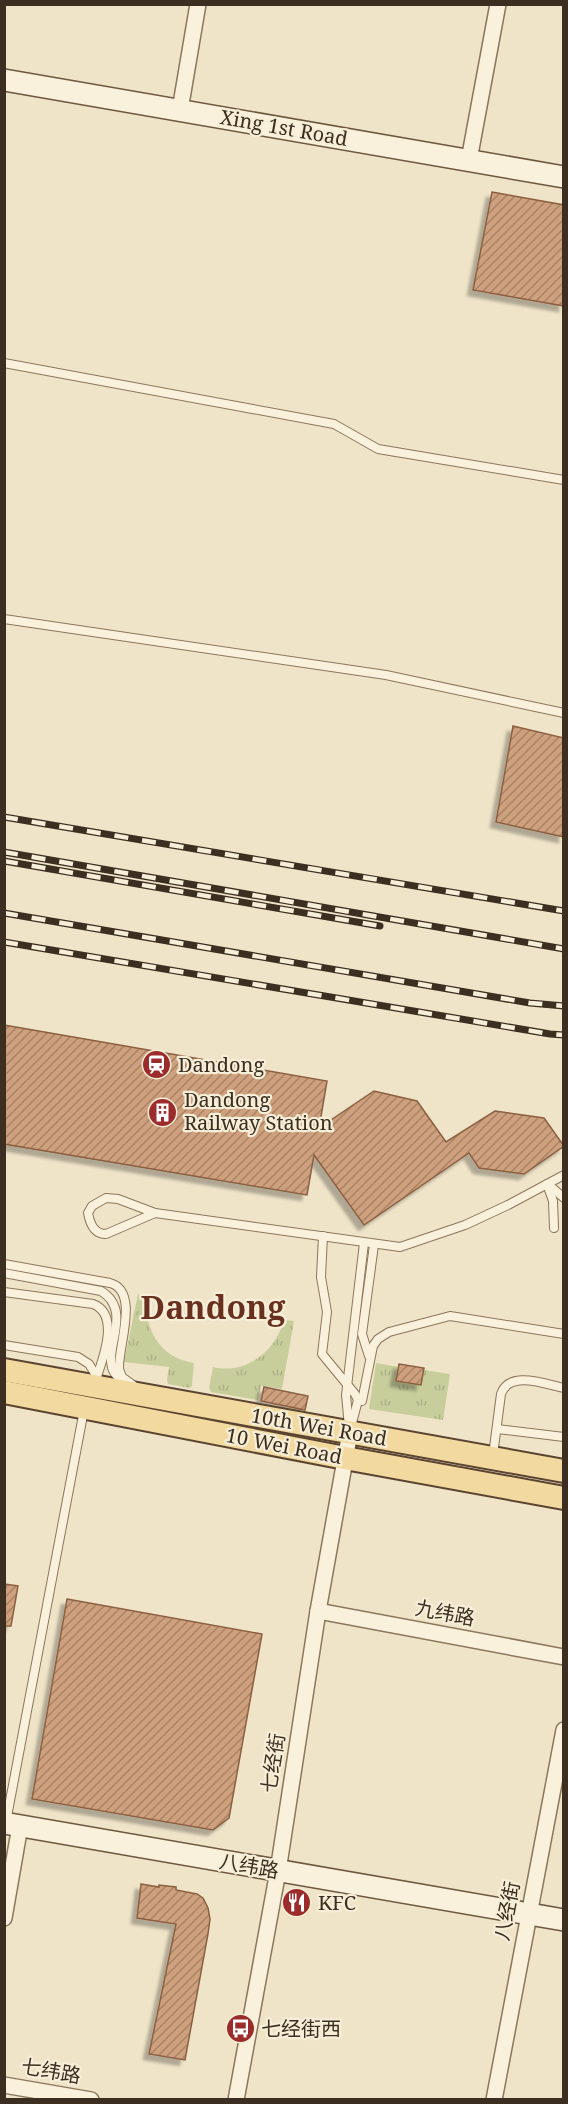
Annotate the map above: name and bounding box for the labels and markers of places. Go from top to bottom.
station icon: Dandong [141,1049,173,1081]
place label: Dandong [178,1051,264,1078]
place label: Dandong Railway Station [184,1086,333,1136]
building icon: Dandong Railway Station [147,1096,179,1128]
restaurant icon: KFC [281,1887,313,1919]
place label: KFC [318,1889,356,1916]
bus stop icon: 七经街西 [224,2013,256,2045]
place label: 七经街西 [261,2015,341,2042]

